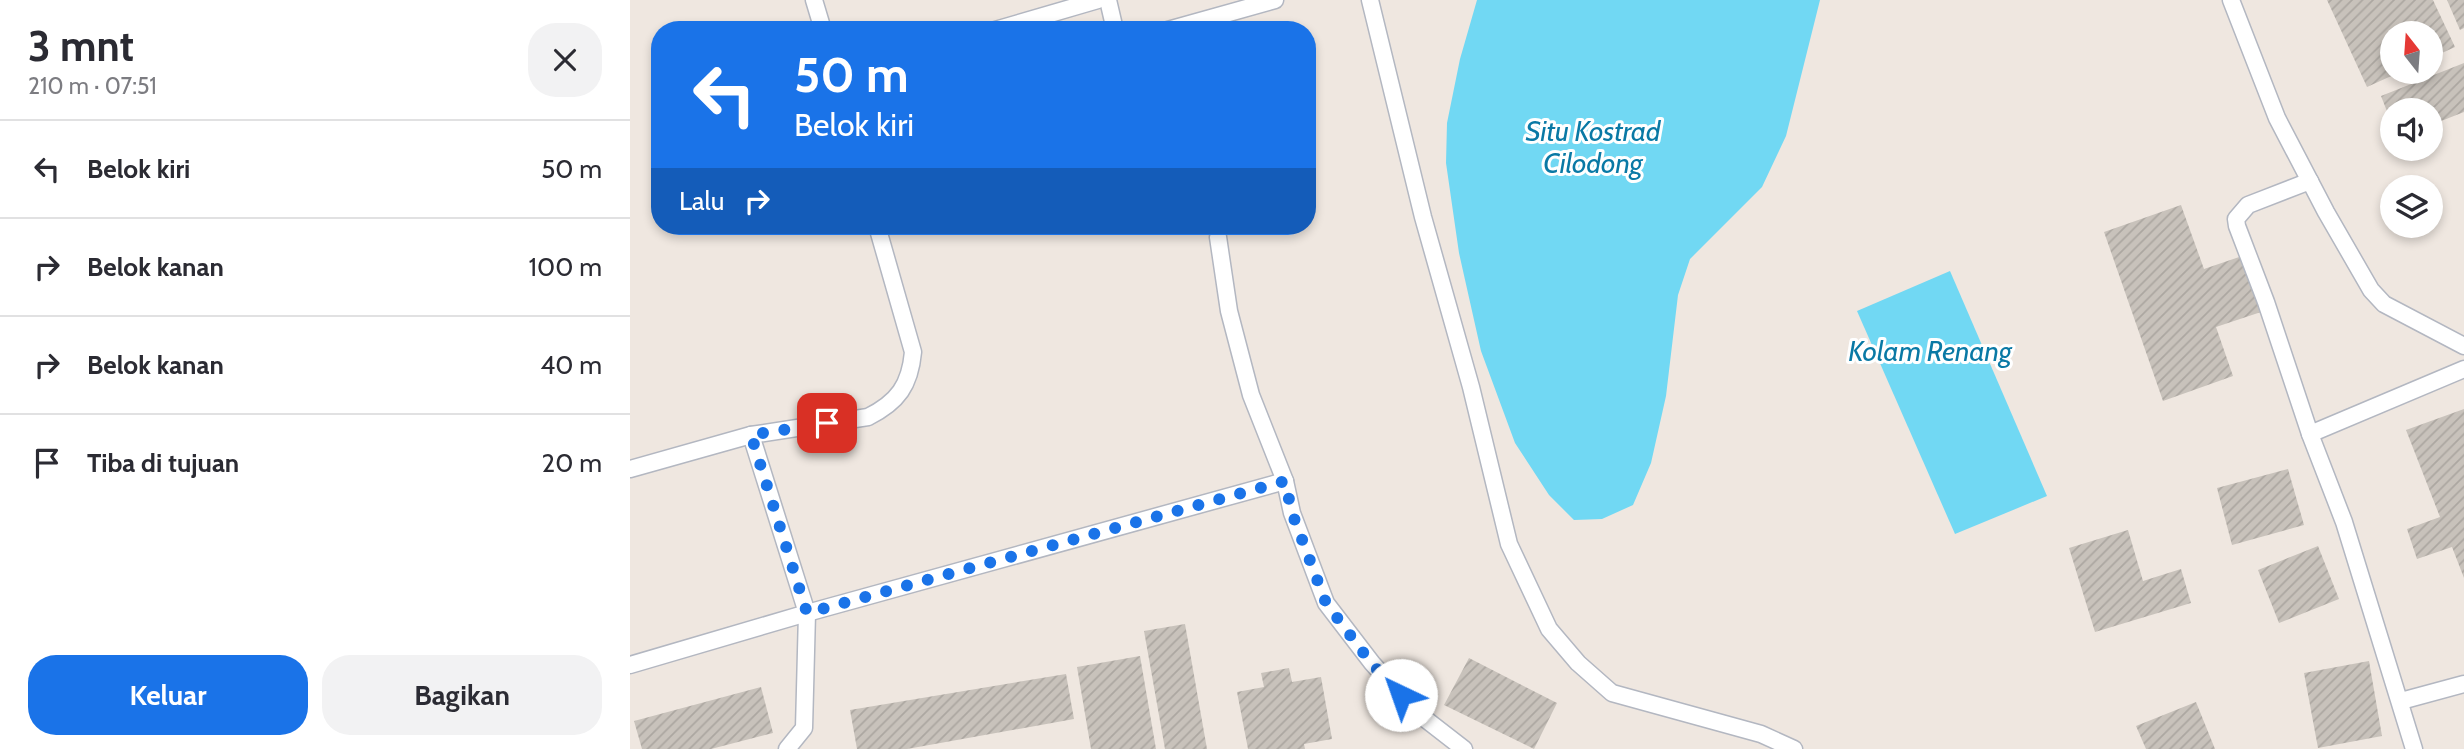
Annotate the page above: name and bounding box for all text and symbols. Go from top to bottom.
text: 3 mnt [28,20,134,72]
north arrow [2380,21,2443,84]
map controls [2380,21,2443,238]
button: close [528,23,602,97]
text: 50 m [794,45,909,104]
icon: left [679,49,770,140]
text: 210 m · 07:51 [28,72,157,100]
button: sound [2380,98,2443,161]
text: Belok kiri [794,105,914,144]
water label: Situ Kostrad Cilodong [1525,114,1662,180]
icon: left [28,150,66,188]
text: Belok kiri [87,153,190,185]
text: 50 m [541,153,602,185]
button: layers [2380,175,2443,238]
icon: right [738,182,776,220]
text: Lalu [679,185,724,217]
icon: right [28,248,66,286]
text: Belok kanan [87,251,224,283]
text: 100 m [529,251,602,283]
water label: Kolam Renang [1848,334,2013,368]
icon: right [28,346,66,384]
text: Belok kanan [87,349,224,381]
text: 40 m [540,349,602,381]
pin [797,393,857,453]
icon: arrive [808,404,846,442]
icon: arrive [28,444,66,482]
text: Tiba di tujuan [87,447,239,479]
text: 20 m [542,447,602,479]
button: Keluar [28,655,308,735]
button: Bagikan [322,655,602,735]
position arrow [1364,658,1438,732]

